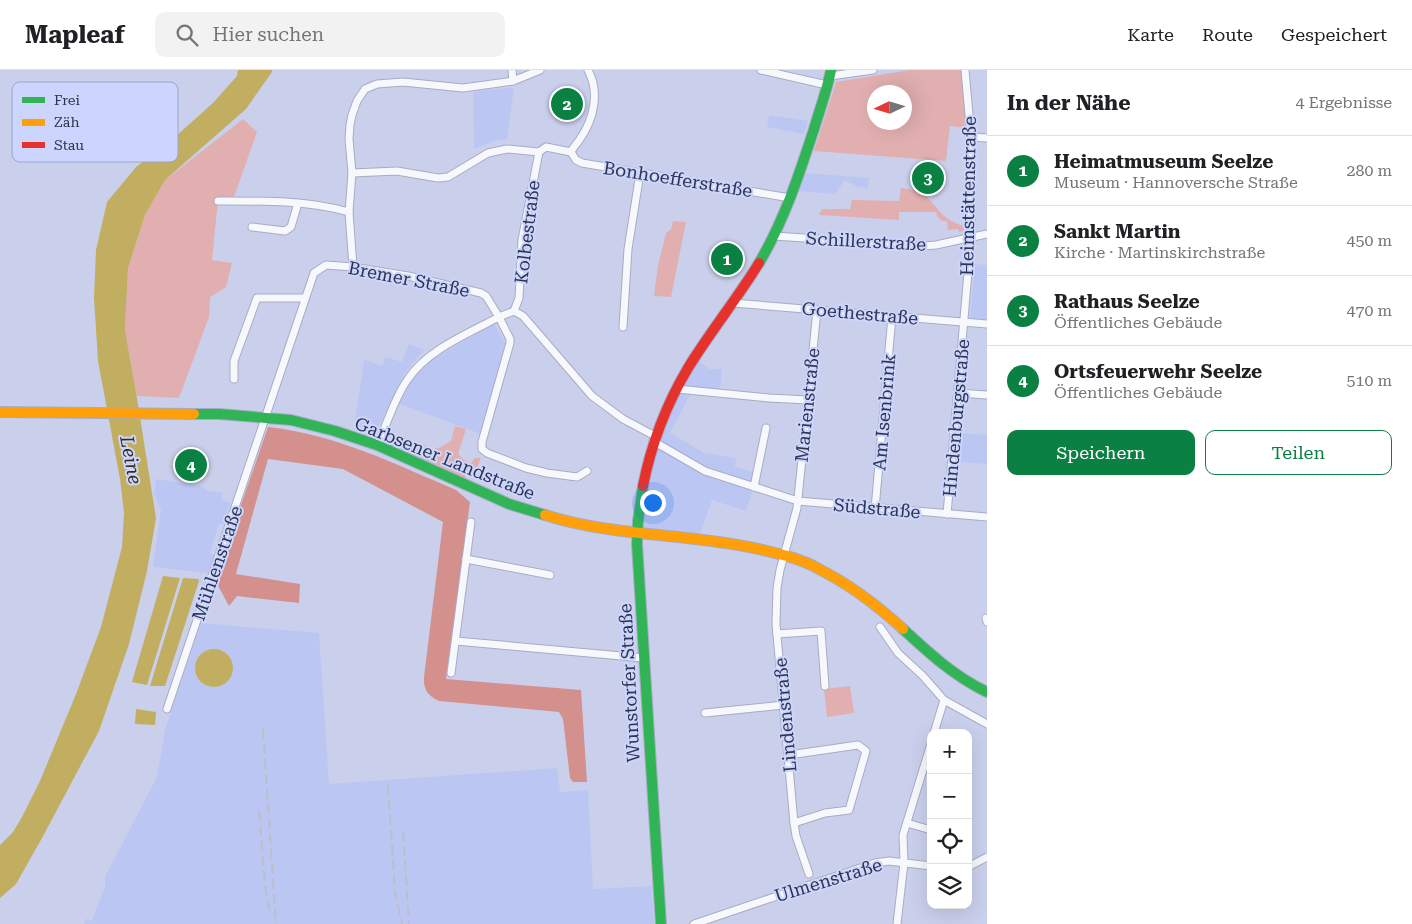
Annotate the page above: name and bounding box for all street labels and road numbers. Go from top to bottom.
street label: Heimstättenstraße [956,116,980,276]
street label: Bonhoefferstraße [602,157,754,201]
street label: Kolbestraße [510,179,544,285]
street label: Schillerstraße [805,227,927,255]
street label: Bremer Straße [346,257,472,301]
street label: Goethestraße [801,297,919,329]
street label: Hindenburgstraße [939,338,973,498]
street label: Marienstraße [791,347,823,463]
street label: Am Isenbrink [868,353,900,471]
street label: Garbsener Landstraße [352,412,538,504]
street label: Südstraße [833,494,922,522]
street label: Mühlenstraße [188,503,247,623]
street label: Wunstorfer Straße [614,603,644,763]
street label: Lindenstraße [770,657,800,773]
street label: Ulmenstraße [772,854,884,906]

